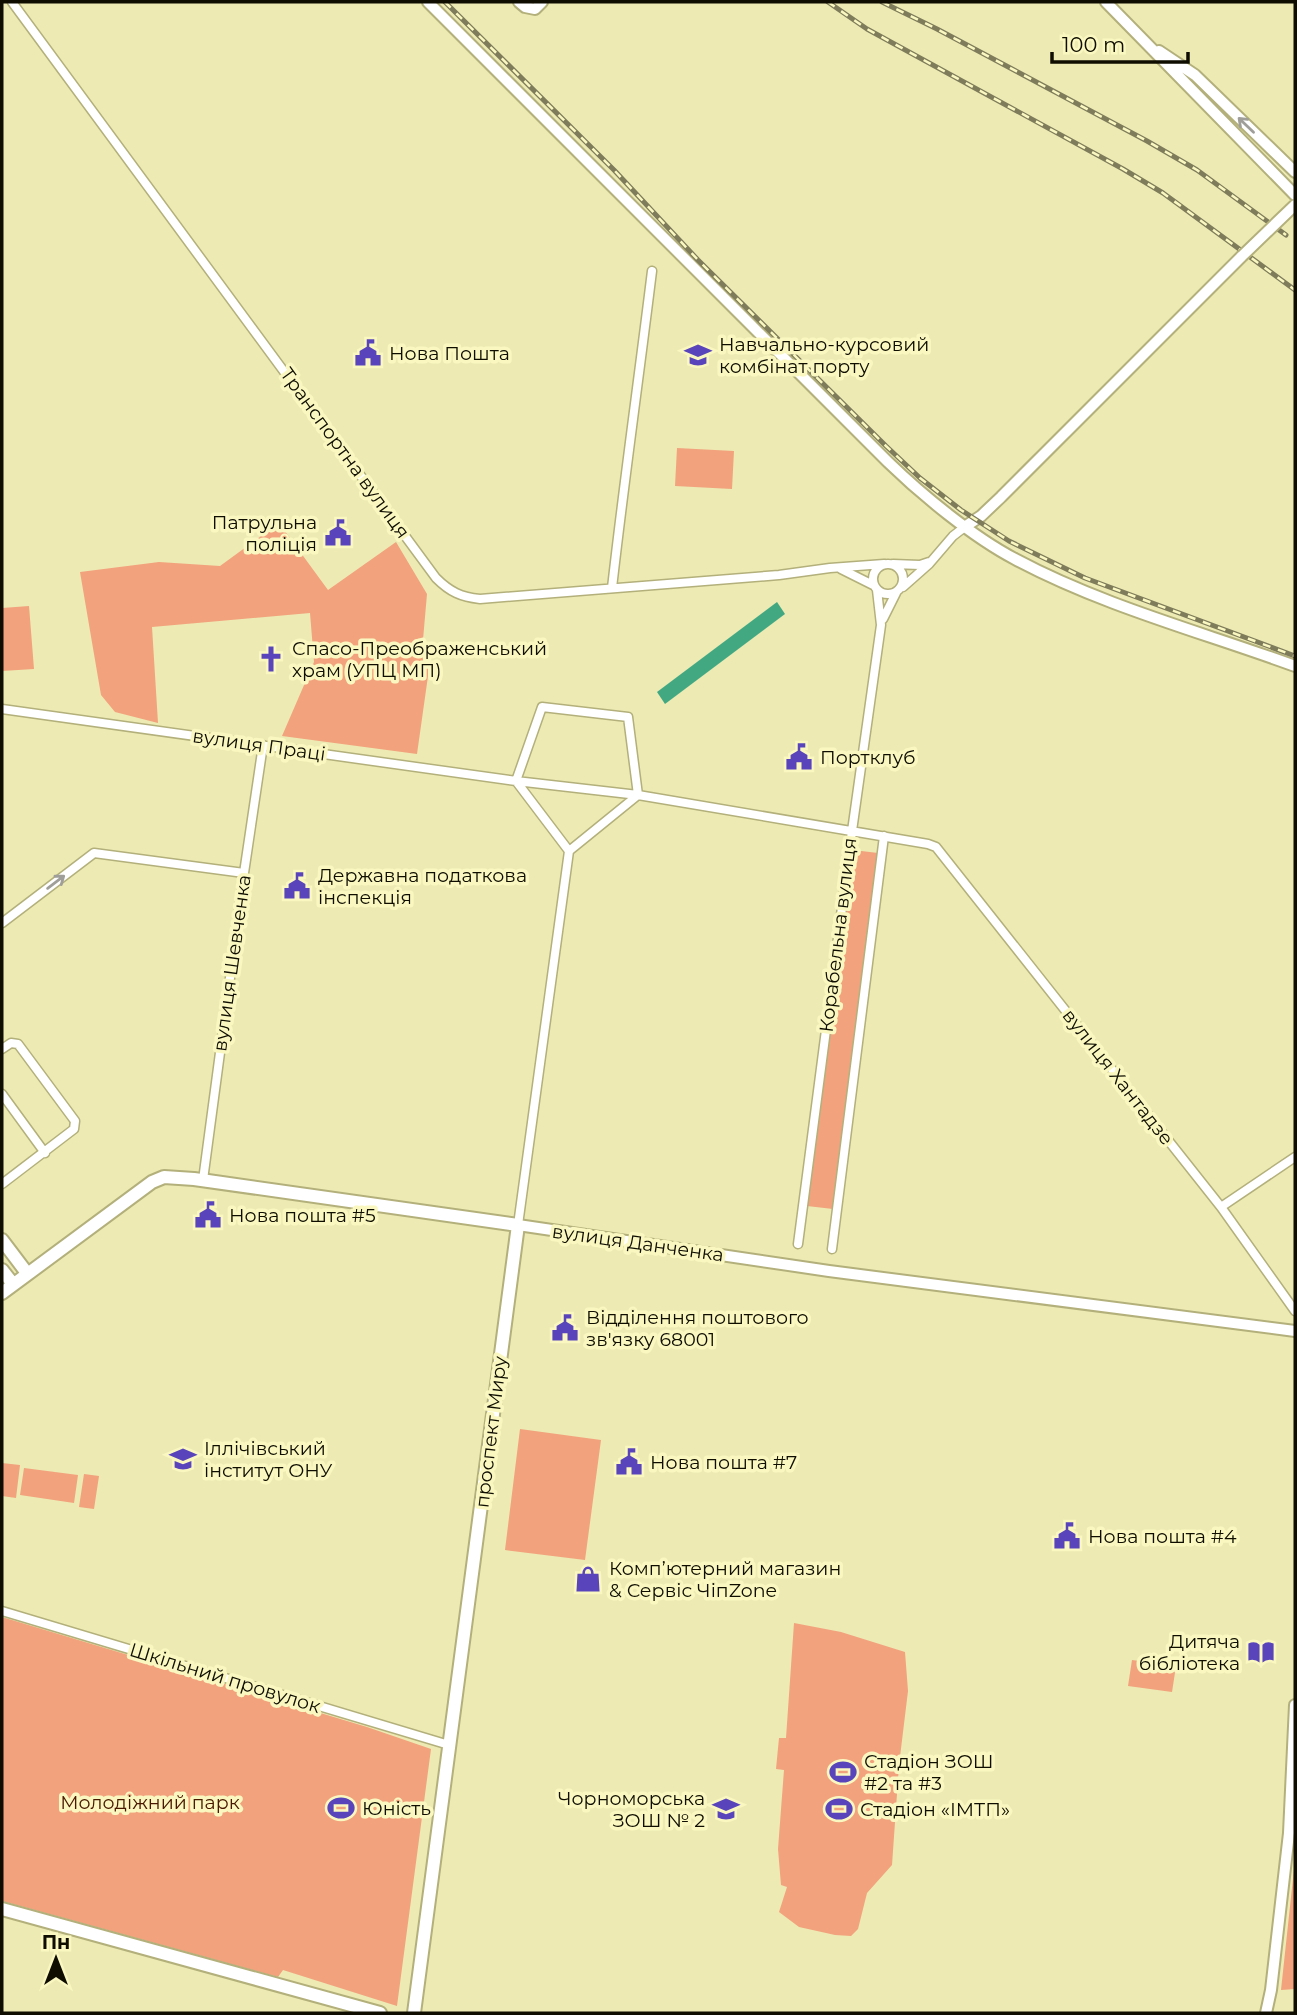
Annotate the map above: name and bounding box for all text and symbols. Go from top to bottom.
scale bar [1052,21,1188,65]
text: 100 m [1062,32,1125,57]
one-way arrow [1238,116,1255,133]
place label: Навчально-курсовий комбінат порту [719,333,929,378]
public building icon: Нова Пошта [353,338,383,368]
school or university icon: Навчально-курсовий комбінат порту [683,340,713,370]
place label: Нова Пошта [389,342,510,365]
street label: Транспортна вулиця [275,363,415,543]
place label: Патрульна поліція [212,511,317,556]
public building icon: Патрульна поліція [323,518,353,548]
place label: Спасо-Преображенський храм (УПЦ МП) [292,637,547,682]
church icon: Спасо-Преображенський храм (УПЦ МП) [256,644,286,674]
street label: вулиця Праці [191,724,327,766]
public building icon: Портклуб [784,742,814,772]
place label: Портклуб [820,746,915,769]
street label: Корабельна вулиця [815,836,861,1034]
place label: Державна податкова інспекція [318,864,527,909]
public building icon: Державна податкова інспекція [282,871,312,901]
street label: вулиця Шевченка [208,873,256,1053]
one-way arrow [46,874,65,889]
street label: вулиця Хантадзе [1058,1004,1178,1150]
public building icon: Нова пошта #5 [193,1200,223,1230]
place label: Нова пошта #5 [229,1204,376,1227]
street label: вулиця Данченка [551,1220,725,1266]
place label: Відділення поштового зв'язку 68001 [586,1306,809,1351]
public building icon: Відділення поштового зв'язку 68001 [550,1313,580,1343]
street label: проспект Миру [470,1354,512,1509]
place label: Іллічівський інститут ОНУ [204,1437,333,1482]
school or university icon: Іллічівський інститут ОНУ [168,1444,198,1474]
public building icon: Нова пошта #7 [614,1447,644,1477]
place label: Нова пошта #7 [650,1451,797,1474]
public building icon: Нова пошта #4 [1052,1521,1082,1551]
place label: Нова пошта #4 [1088,1525,1237,1548]
place label: Комп’ютерний магазин & Сервіс ЧіпZone [609,1557,841,1602]
shop icon: Комп’ютерний магазин & Сервіс ЧіпZone [573,1564,603,1594]
place label: Дитяча бібліотека [1139,1630,1240,1675]
library icon: Дитяча бібліотека [1246,1637,1276,1667]
street label: Шкільний провулок [127,1638,323,1718]
place label: Стадіон ЗОШ #2 та #3 [864,1750,994,1795]
sports icon: Стадіон ЗОШ #2 та #3 [828,1757,858,1787]
place label: Чорноморська ЗОШ № 2 [558,1787,705,1832]
park label: Молодіжний парк [60,1791,240,1814]
sports icon: Юність [326,1793,356,1823]
school or university icon: Чорноморська ЗОШ № 2 [711,1794,741,1824]
sports icon: Стадіон «ІМТП» [824,1794,854,1824]
place label: Юність [362,1797,431,1820]
place label: Стадіон «ІМТП» [860,1798,1010,1821]
north arrow [21,1924,91,1994]
text: Пн [42,1931,70,1954]

